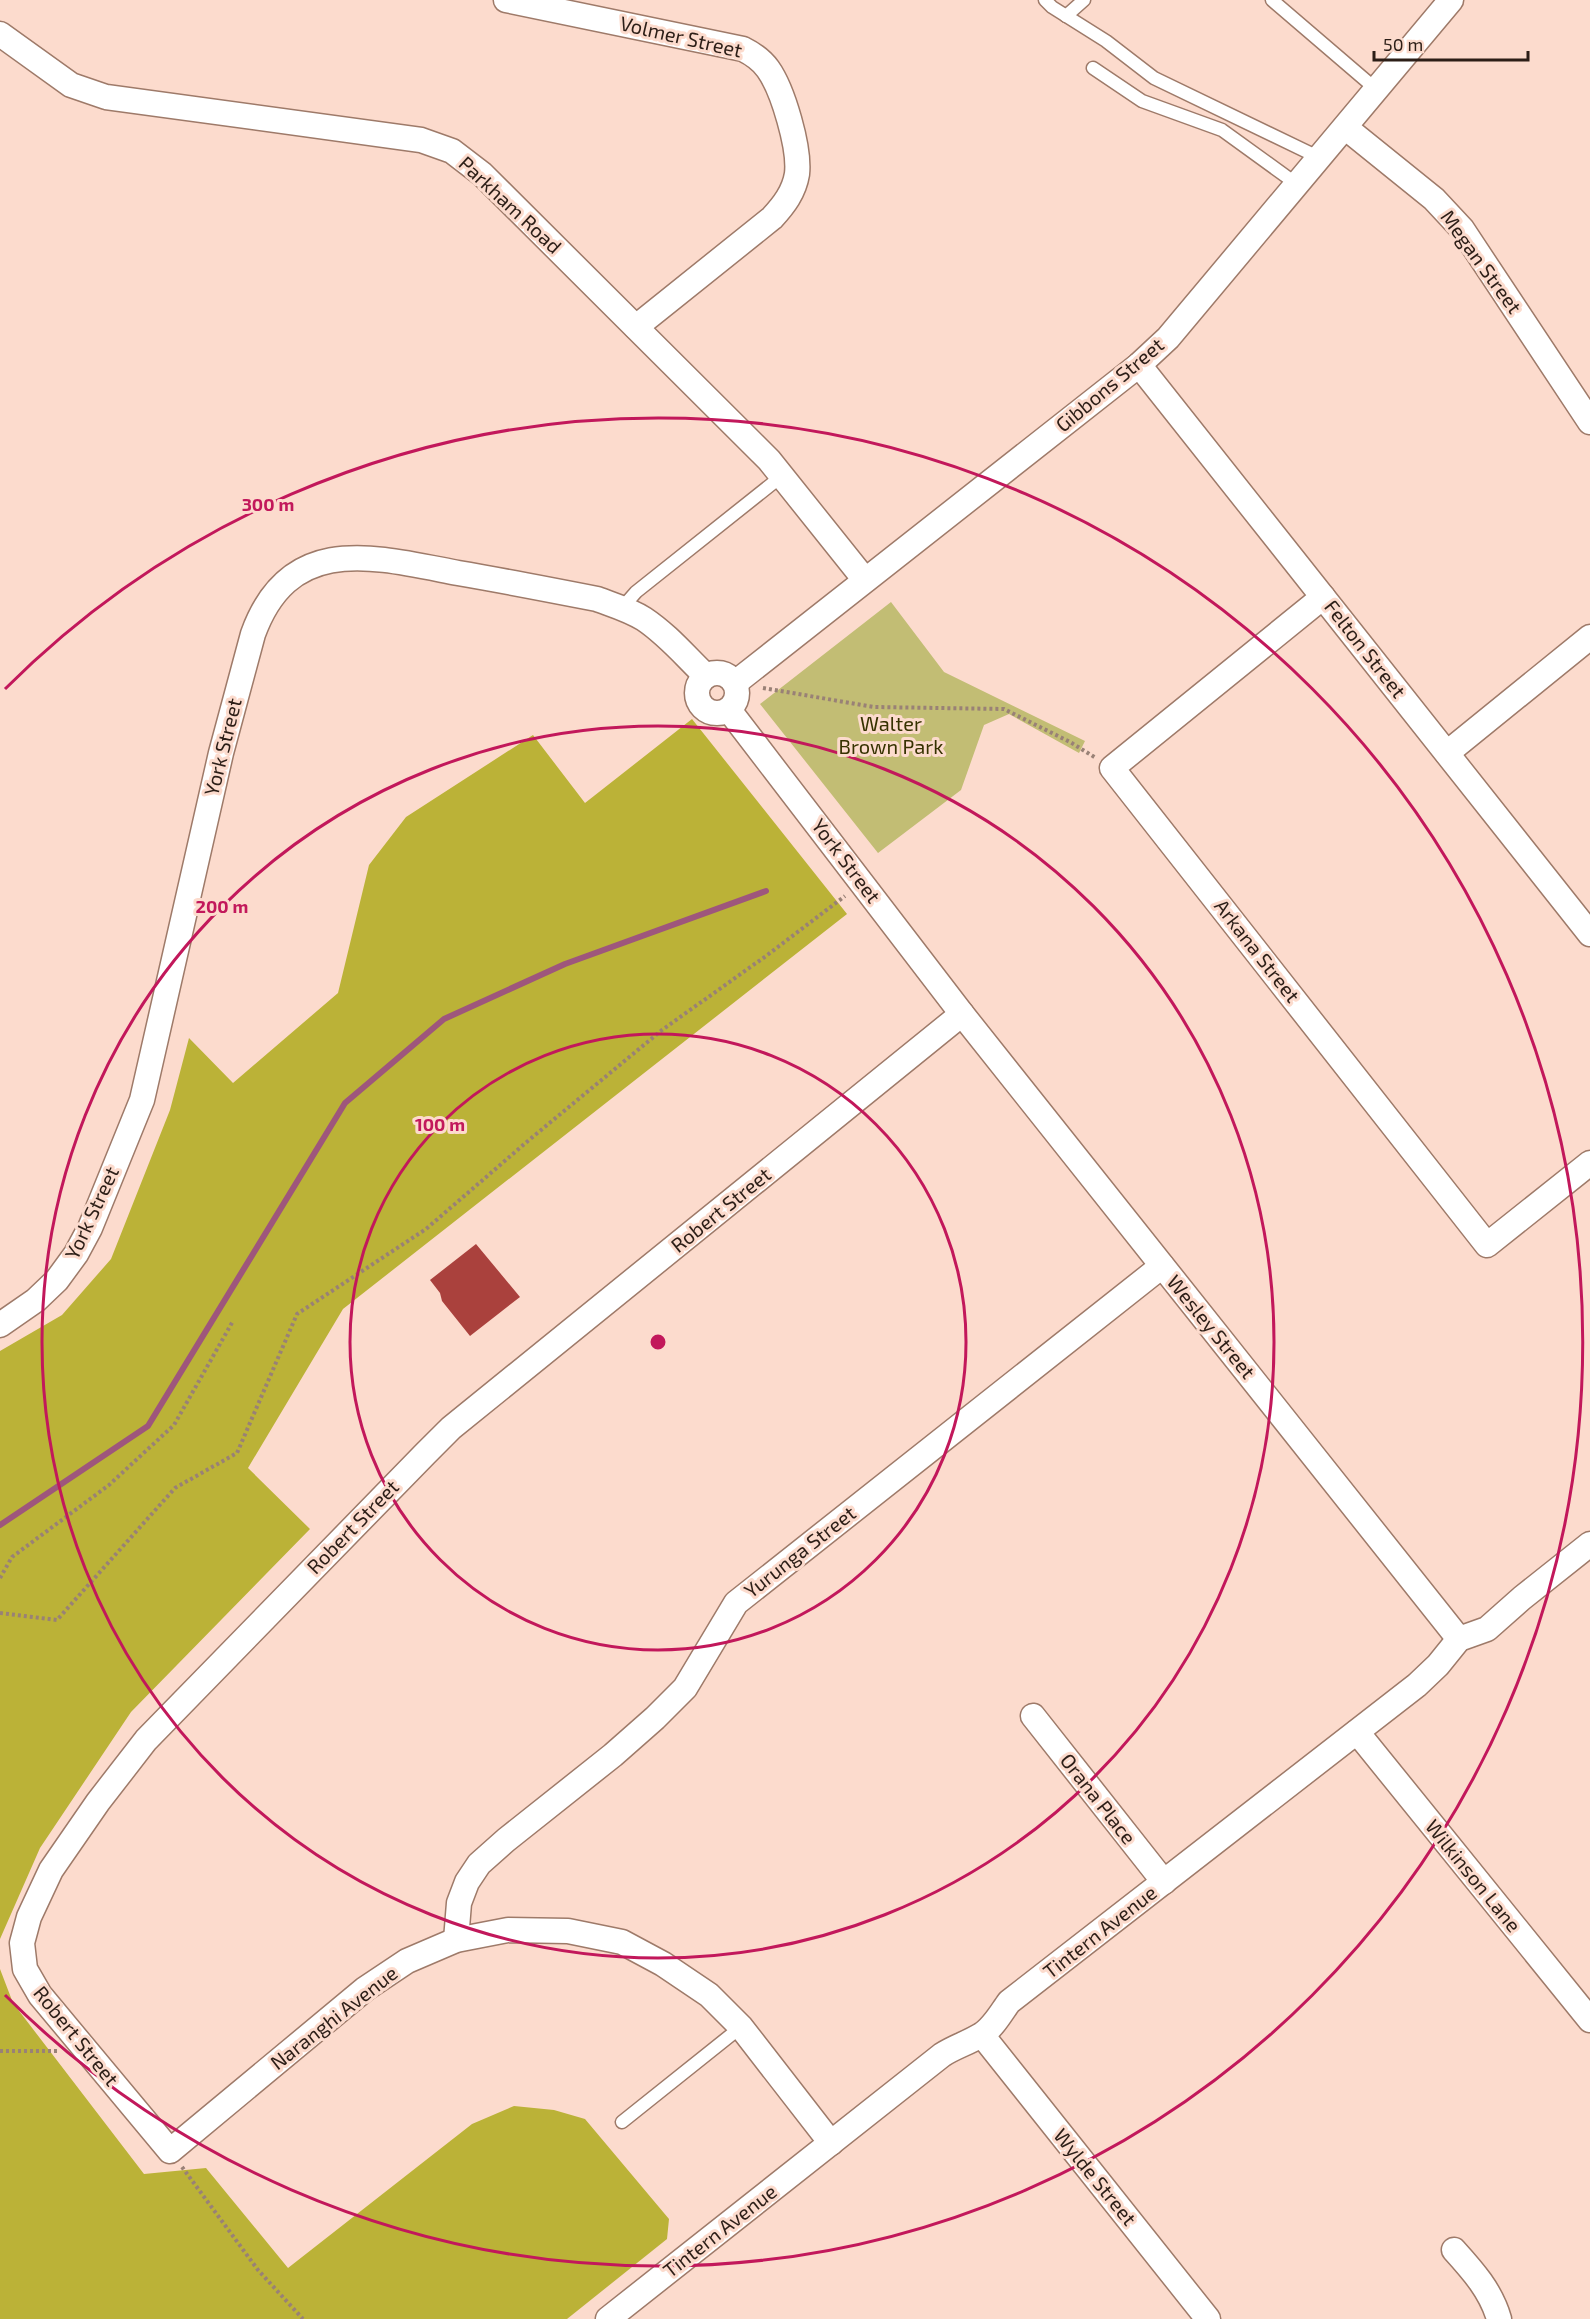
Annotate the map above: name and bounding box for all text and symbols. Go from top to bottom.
street label: Volmer Street [618,10,745,62]
scale bar [1374,24,1528,62]
text: 50 m [1383,33,1423,55]
street label: Parkham Road [454,151,567,258]
street label: Megan Street [1436,205,1528,318]
street label: Gibbons Street [1051,332,1168,436]
text: 300 m [242,493,294,515]
street label: Felton Street [1320,595,1412,702]
street label: York Street [198,695,246,798]
park label: Walter Brown Park [839,711,943,758]
street label: York Street [807,813,887,908]
street label: Arkana Street [1210,894,1306,1007]
text: 200 m [196,895,248,917]
text: 100 m [415,1113,465,1135]
street label: Robert Street [666,1161,775,1257]
street label: York Street [59,1162,123,1263]
street label: Wesley Street [1163,1270,1261,1383]
centre of rings [648,1332,668,1352]
street label: Robert Street [301,1474,403,1578]
street label: Yurunga Street [739,1500,860,1602]
street label: Orana Place [1056,1748,1142,1849]
street label: Wilkinson Lane [1421,1814,1526,1936]
street label: Tintern Avenue [1038,1880,1161,1983]
street label: Naranghi Avenue [265,1960,402,2074]
street label: Robert Street [29,1981,125,2090]
street label: Wylde Street [1049,2123,1142,2230]
street label: Tintern Avenue [658,2179,781,2282]

